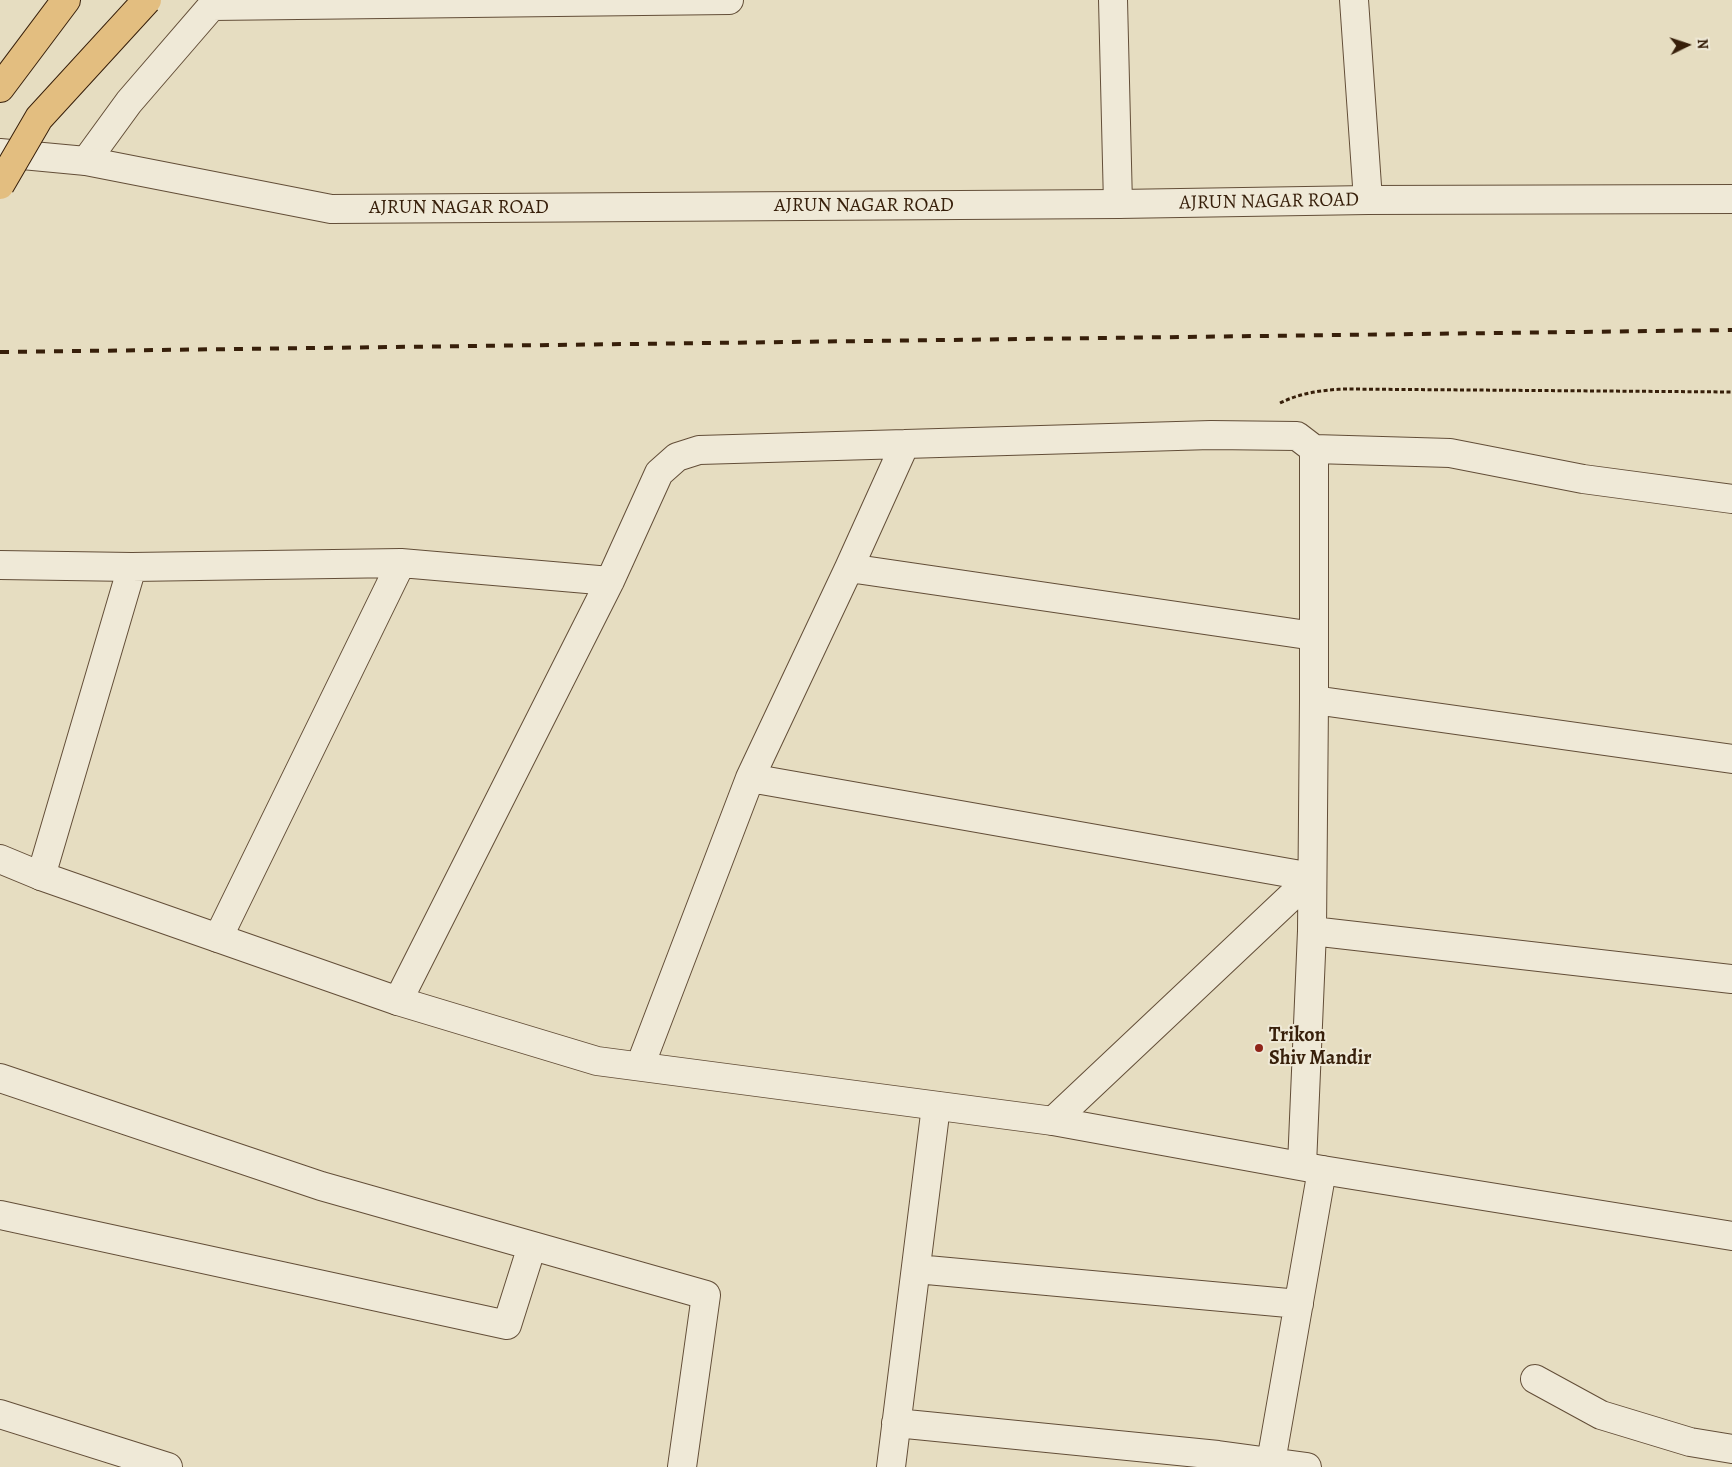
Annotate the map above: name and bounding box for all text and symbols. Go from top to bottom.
north arrow [1662,20,1712,70]
text: N [1693,38,1712,50]
street label: AJRUN NAGAR ROAD [1179,188,1359,216]
street label: AJRUN NAGAR ROAD [774,194,954,218]
street label: AJRUN NAGAR ROAD [369,196,549,220]
place label: Trikon Shiv Mandir [1269,1024,1371,1071]
marker: Trikon Shiv Mandir [1253,1042,1265,1054]

